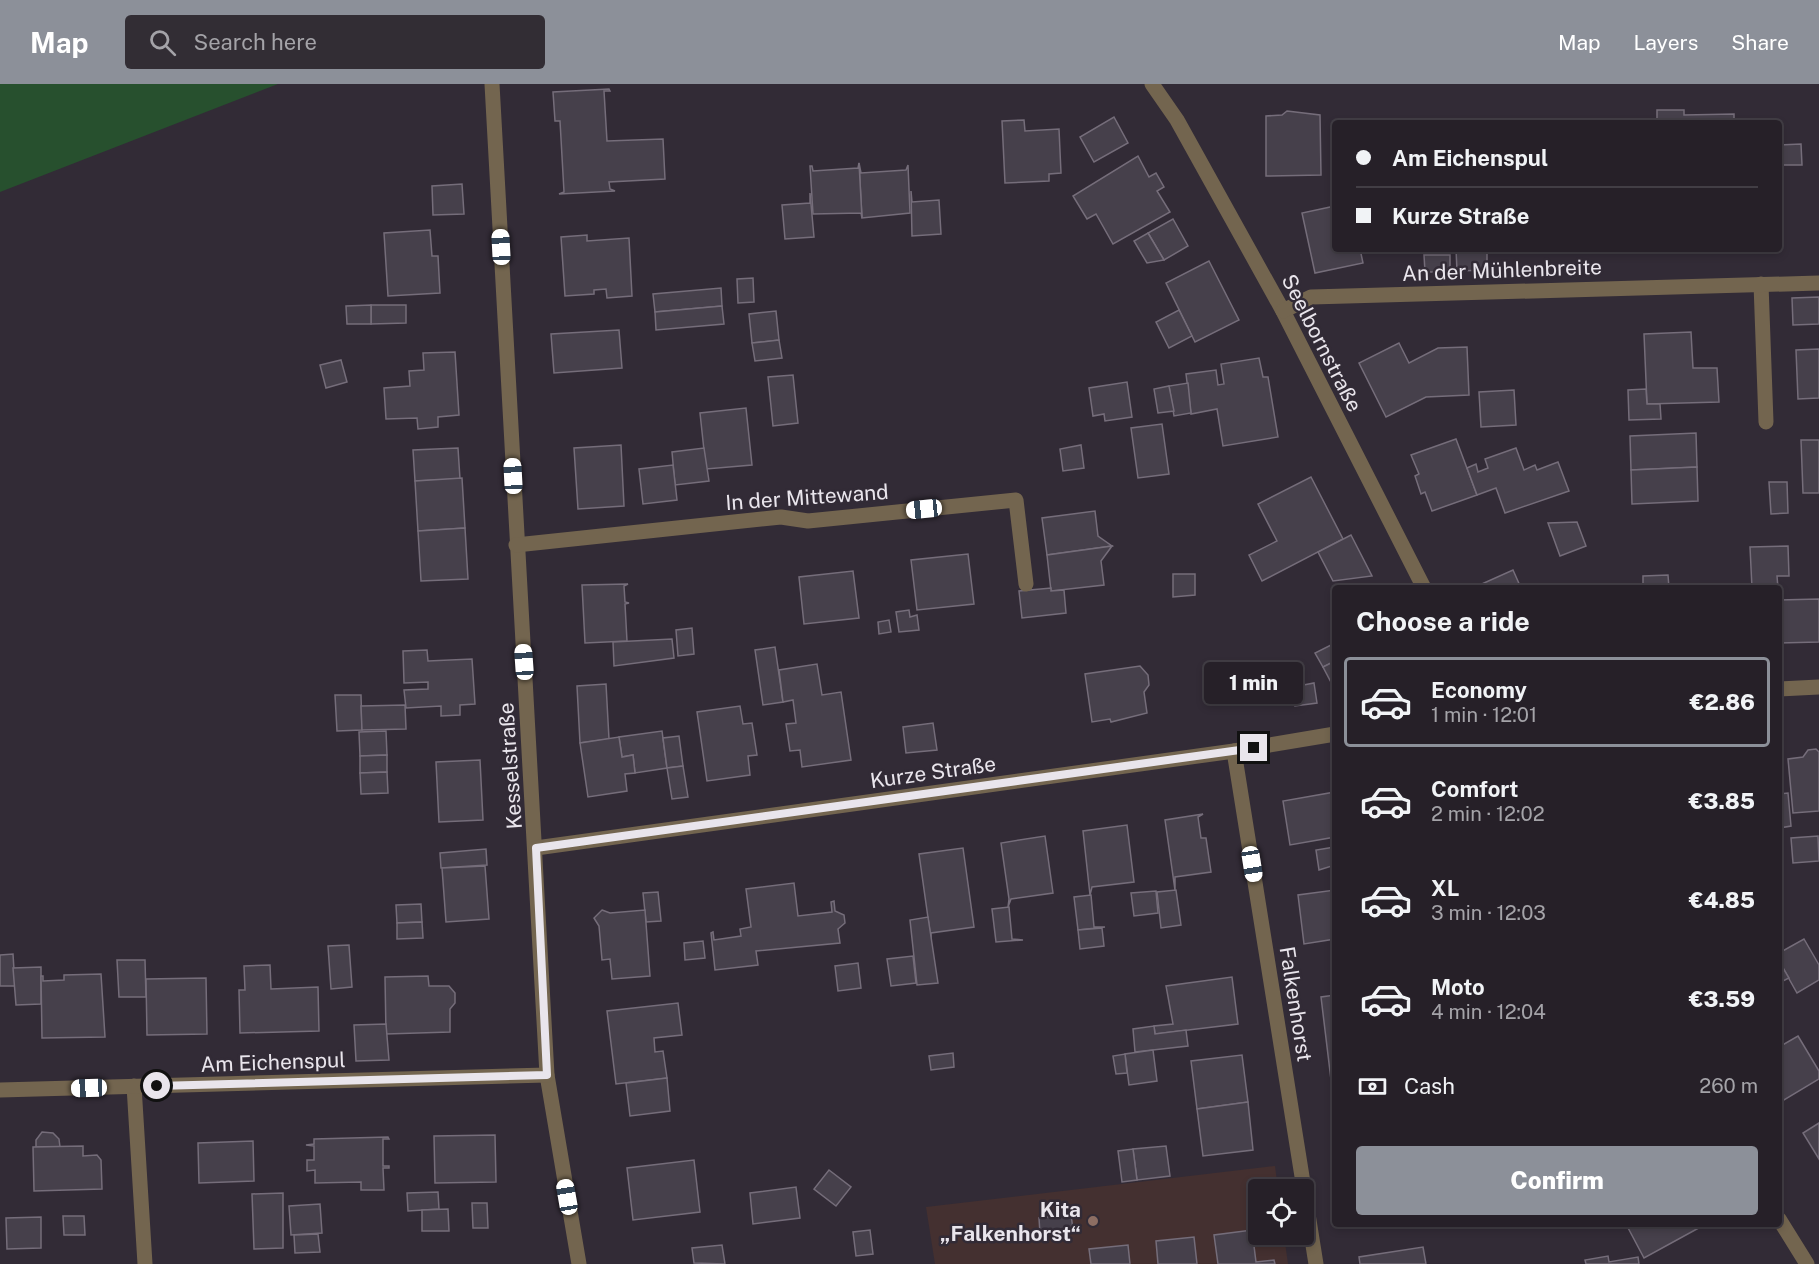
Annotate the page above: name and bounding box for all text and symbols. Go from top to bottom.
search box [125,15,545,69]
text: Map [30,26,89,59]
icon: search [146,26,179,59]
text: Search here [194,29,317,55]
text: Map [1558,30,1601,55]
text: Layers [1634,30,1698,55]
text: Share [1731,30,1789,55]
text: Am Eichenspul [1392,145,1548,171]
text: Kurze Straße [1392,203,1529,229]
car [491,229,511,265]
street label: An der Mühlenbreite [1402,254,1602,286]
street label: Seelbornstraße [1277,270,1367,416]
car [503,458,523,494]
street label: In der Mittewand [725,479,889,515]
car [905,498,943,520]
text: Choose a ride [1356,605,1530,637]
car [514,643,534,681]
callout: 1 min [1204,661,1304,703]
text: 1 min [1229,671,1278,695]
icon: car [1359,675,1413,729]
text: Economy [1431,677,1527,703]
text: €2.86 [1690,689,1755,715]
street label: Kesselstraße [493,702,527,830]
text: 1 min · 12:01 [1431,703,1537,727]
route end [1240,734,1267,761]
street label: Kurze Straße [868,751,998,793]
icon: car [1359,774,1413,828]
text: Comfort [1431,776,1518,802]
text: €3.85 [1689,788,1755,814]
text: 2 min · 12:02 [1431,802,1545,826]
car [1240,845,1264,883]
icon: car [1359,873,1413,927]
text: XL [1431,875,1459,901]
text: €4.85 [1689,887,1755,913]
text: 3 min · 12:03 [1431,901,1546,925]
street label: Falkenhorst [1275,945,1317,1063]
icon: car [1359,972,1413,1026]
text: Moto [1431,974,1485,1000]
text: €3.59 [1689,986,1755,1012]
text: 4 min · 12:04 [1431,1000,1546,1024]
street label: Am Eichenspul [200,1047,346,1077]
icon: cash [1356,1070,1389,1103]
route start [143,1072,170,1099]
text: Cash [1404,1073,1455,1099]
text: 260 m [1699,1074,1758,1098]
car [71,1078,107,1098]
button: Confirm [1356,1146,1758,1215]
car [555,1178,579,1216]
map controls [1248,1179,1314,1245]
button: locate [1248,1179,1314,1245]
place label: Kita „Falkenhorst“ [940,1197,1081,1246]
marker: Kita „Falkenhorst“ [1086,1214,1100,1228]

